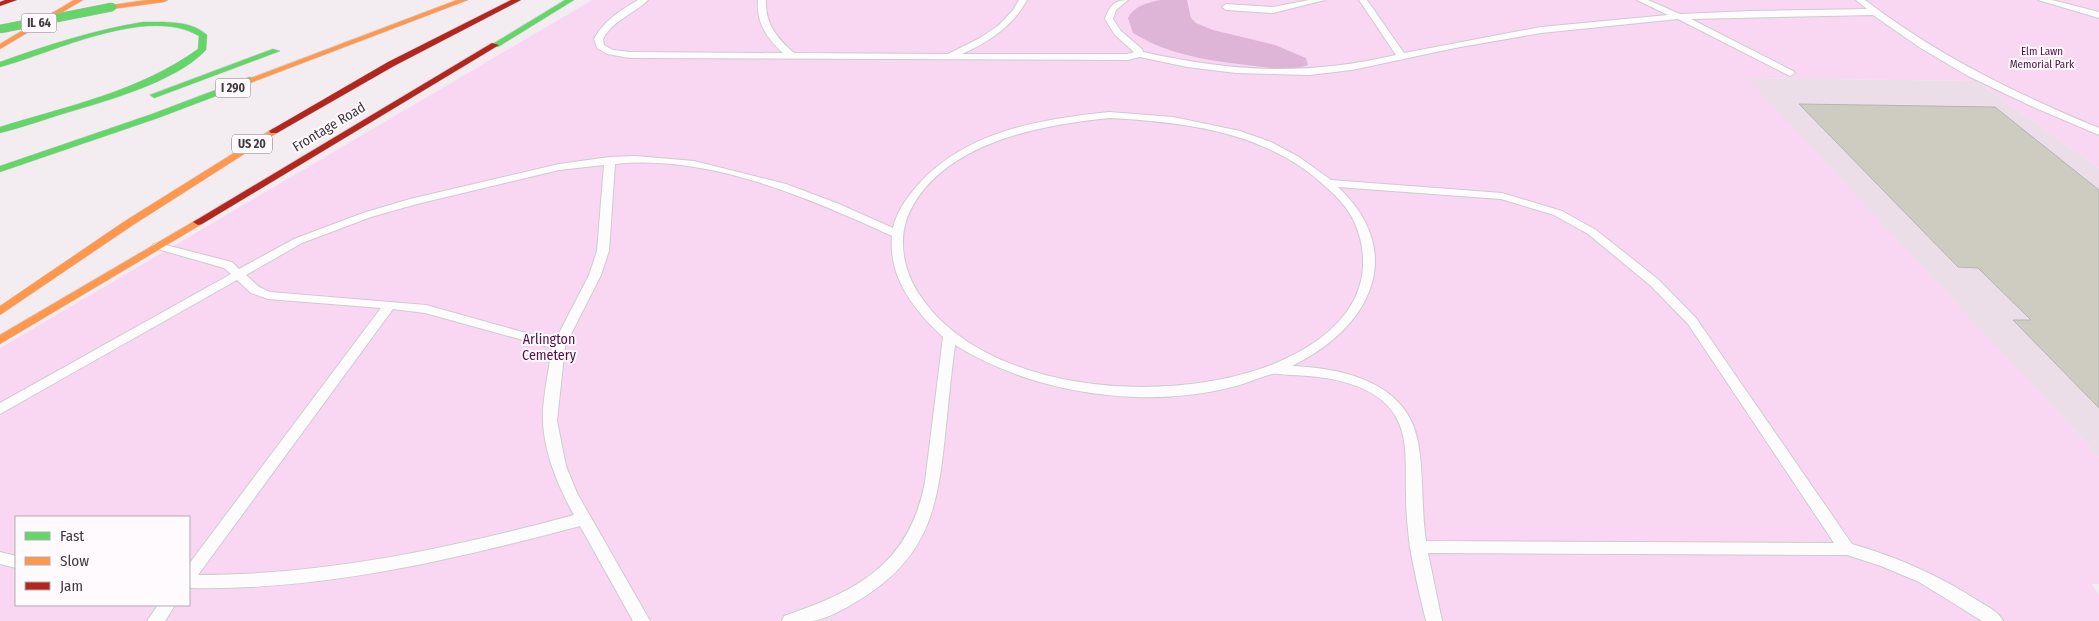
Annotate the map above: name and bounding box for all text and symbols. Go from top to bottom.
road number: IL 64 [22,13,56,32]
park label: Elm Lawn Memorial Park [2010,45,2075,71]
road number: I 290 [216,78,250,98]
street label: Frontage Road [290,99,368,155]
road number: US 20 [232,134,272,154]
park label: Arlington Cemetery [522,331,577,364]
legend [15,516,190,606]
text: Fast [60,527,84,545]
text: Slow [60,552,89,570]
text: Jam [60,577,83,595]

